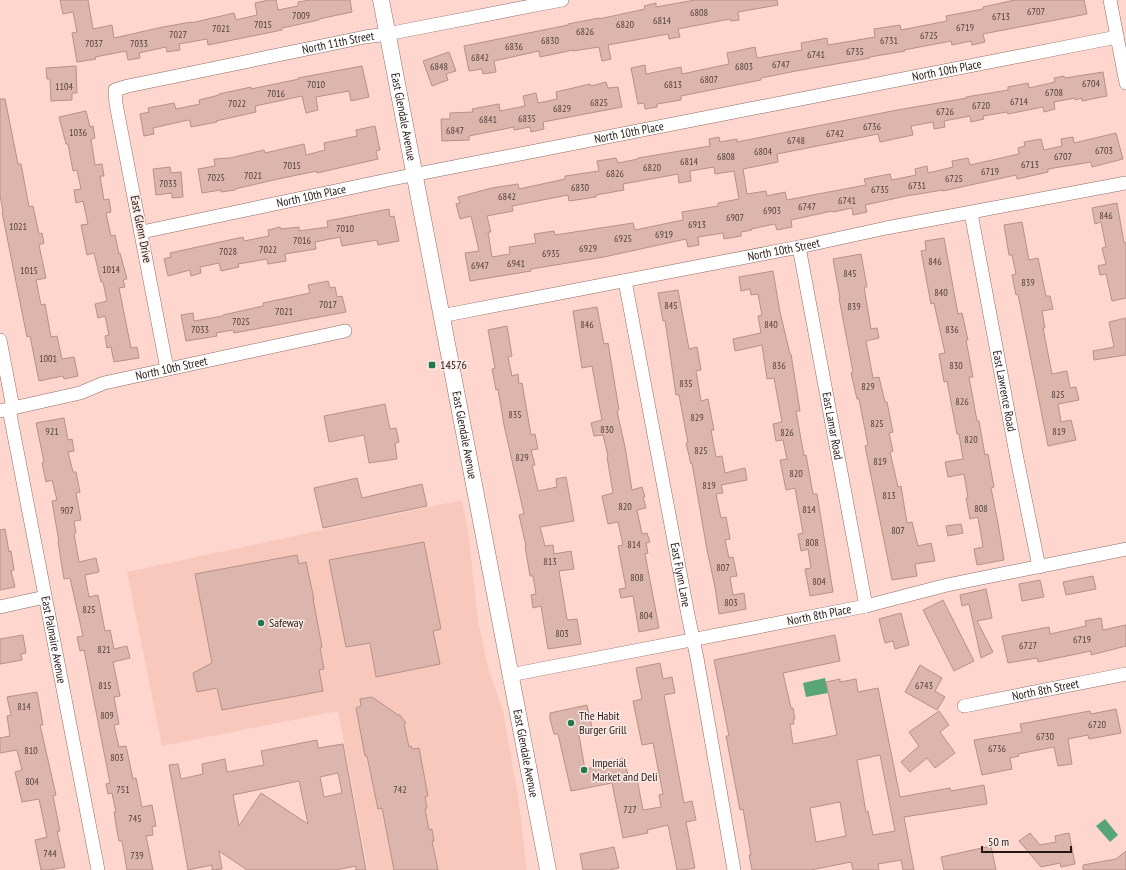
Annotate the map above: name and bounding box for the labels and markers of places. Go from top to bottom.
place label: 14576 [440,357,467,372]
marker: 14576 [427,360,437,370]
place label: Safeway [269,615,304,630]
marker: Safeway [256,618,266,628]
place label: The Habit Burger Grill [579,708,627,737]
marker: The Habit Burger Grill [566,718,576,728]
place label: Imperial Market and Deli [592,755,658,784]
marker: Imperial Market and Deli [579,765,589,775]

